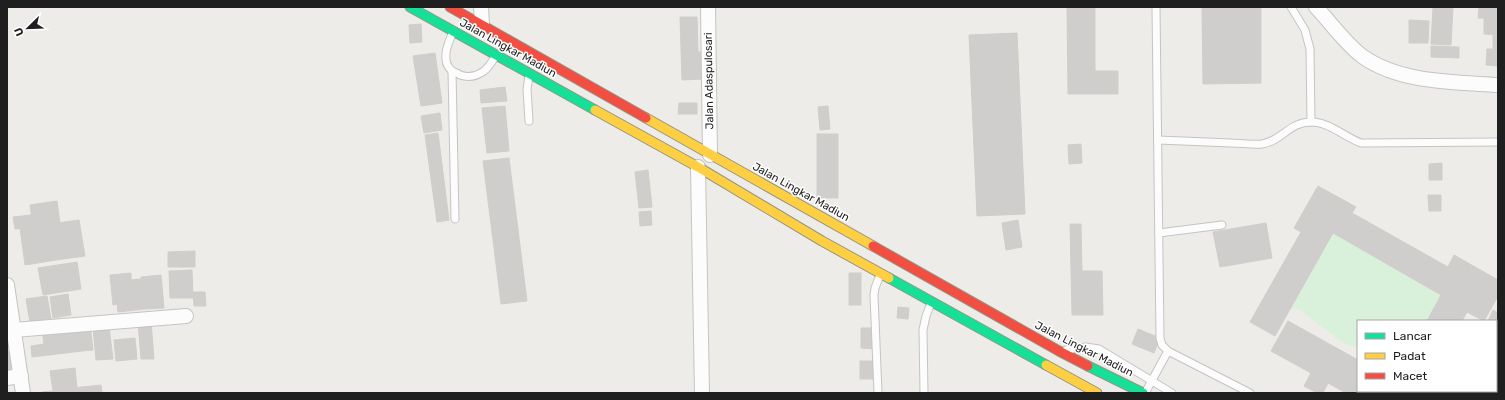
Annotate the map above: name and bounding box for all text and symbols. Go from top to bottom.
north arrow [8,8,48,48]
street label: Jalan Lingkar Madiun [457,16,559,80]
text: U [12,25,27,38]
street label: Jalan Adaspulosari [702,32,716,130]
street label: Jalan Lingkar Madiun [750,160,852,224]
street label: Jalan Lingkar Madiun [1033,319,1135,379]
legend [1357,320,1497,392]
text: Lancar [1393,329,1432,343]
text: Padat [1393,349,1426,363]
text: Macet [1393,369,1427,383]

